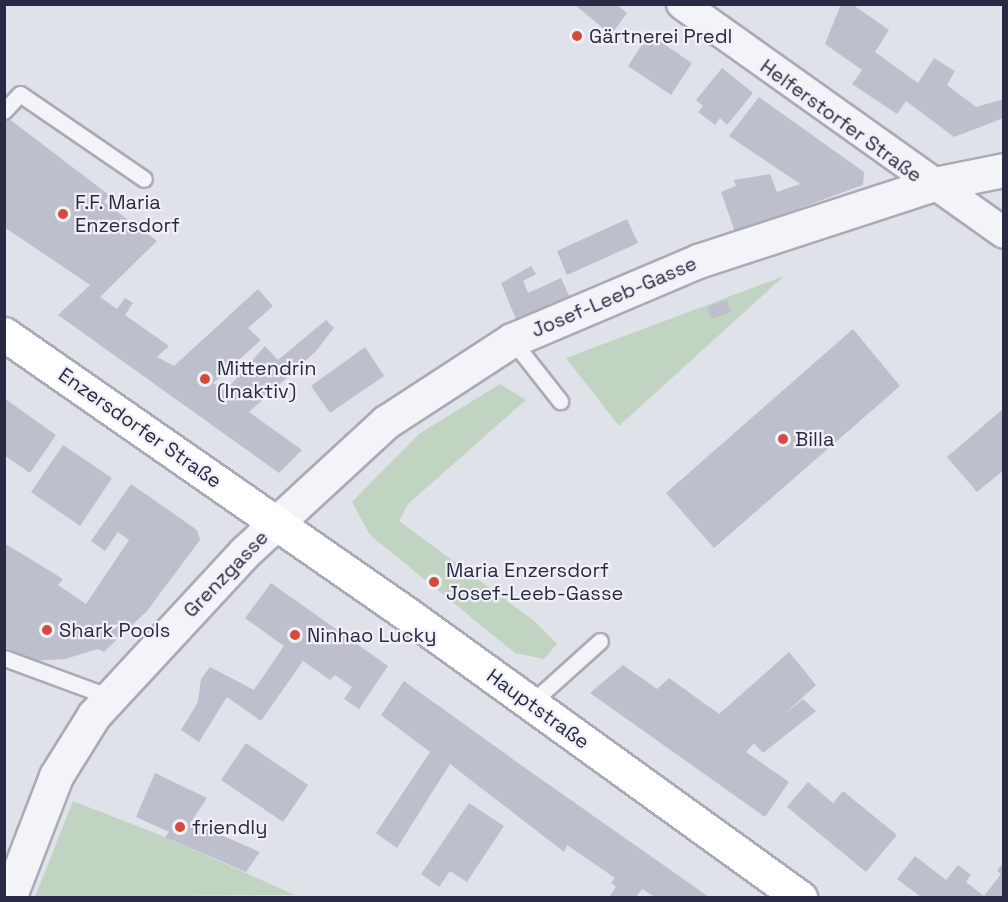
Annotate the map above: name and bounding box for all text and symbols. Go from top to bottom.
place label: Gärtnerei Predl [589,24,732,48]
marker: Gärtnerei Predl [570,29,584,43]
street label: Helferstorfer Straße [756,54,926,188]
place label: F.F. Maria Enzersdorf [75,190,180,237]
marker: F.F. Maria Enzersdorf [56,207,70,221]
street label: Josef-Leeb-Gasse [528,251,700,343]
place label: Mittendrin (Inaktiv) [217,356,317,403]
street label: Enzersdorfer Straße [54,363,226,493]
marker: Mittendrin (Inaktiv) [198,372,212,386]
place label: Billa [795,427,834,451]
marker: Billa [776,432,790,446]
street label: Grenzgasse [179,525,273,623]
place label: Maria Enzersdorf Josef-Leeb-Gasse [446,558,623,605]
marker: Maria Enzersdorf Josef-Leeb-Gasse [427,575,441,589]
place label: Shark Pools [59,618,170,642]
marker: Shark Pools [40,623,54,637]
place label: Ninhao Lucky [307,623,436,647]
marker: Ninhao Lucky [288,628,302,642]
street label: Hauptstraße [482,664,594,754]
place label: friendly [192,815,267,839]
marker: friendly [173,820,187,834]

